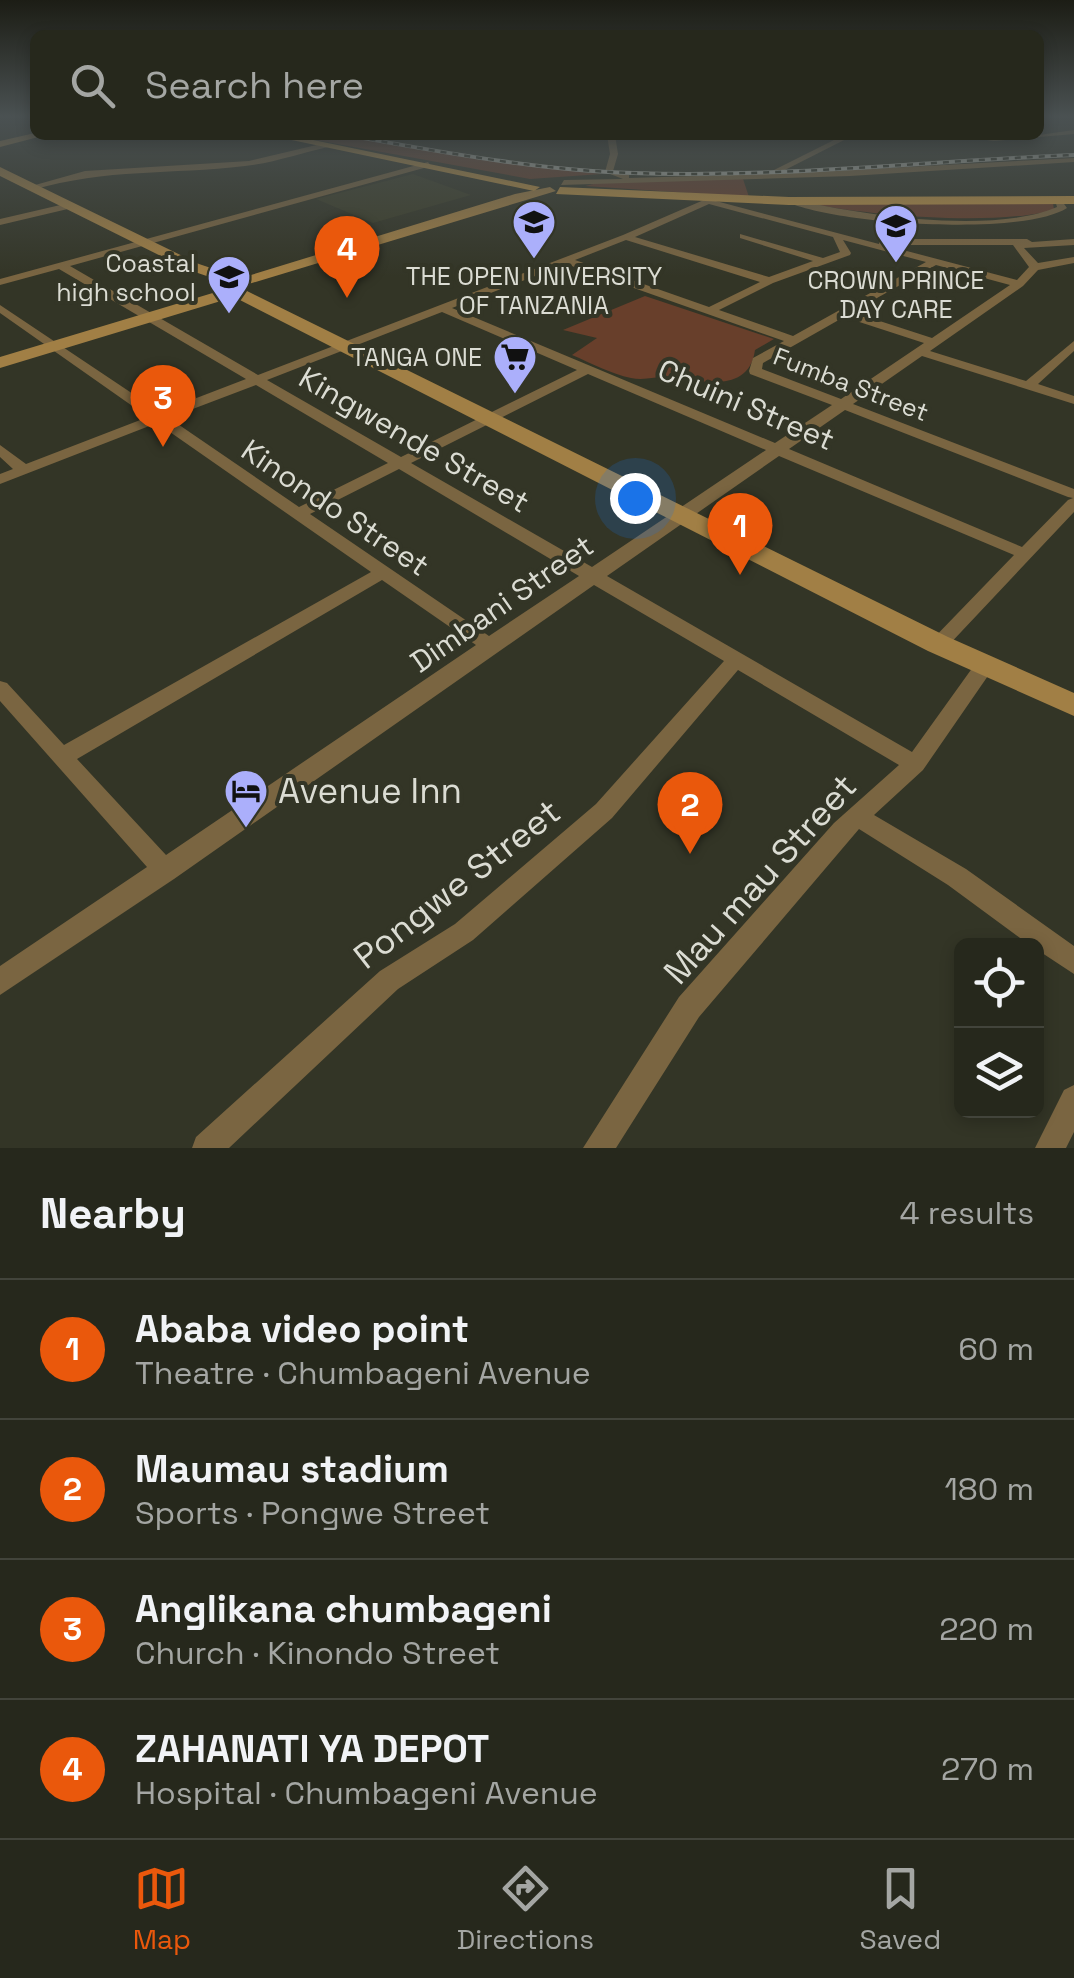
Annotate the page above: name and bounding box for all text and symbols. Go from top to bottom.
search box [30,30,1044,140]
icon: search [65,58,120,113]
text: Search here [145,61,364,109]
school or university icon: THE OPEN UNIVERSITY OF TANZANIA [511,199,557,260]
school or university icon: CROWN PRINCE DAY CARE [873,203,919,264]
pin: 4 [314,216,380,298]
place label: Coastal high school [56,247,196,308]
school or university icon: Coastal high school [206,254,252,315]
place label: THE OPEN UNIVERSITY OF TANZANIA [406,260,662,321]
place label: CROWN PRINCE DAY CARE [808,264,984,325]
supermarket icon: TANGA ONE [492,334,538,395]
street label: Fumba Street [769,340,933,428]
place label: TANGA ONE [351,341,482,373]
street label: Chuini Street [652,350,840,459]
street label: Kingwende Street [292,358,536,521]
pin: 3 [130,364,196,447]
street label: Kinondo Street [234,430,437,585]
your location [610,473,661,524]
pin: 1 [708,492,772,575]
street label: Dimbani Street [403,526,601,681]
street label: Mau mau Street [654,765,866,993]
hotel icon: Avenue Inn [223,768,269,829]
place label: Avenue Inn [278,769,462,813]
pin: 2 [658,772,722,854]
street label: Pongwe Street [345,790,569,978]
map controls [954,938,1044,1118]
button: locate [954,938,1044,1028]
button: layers [954,1028,1044,1118]
text: Nearby [40,1187,186,1240]
text: 4 results [899,1193,1034,1233]
text: Ababa video point [135,1305,469,1353]
text: 1 [65,1329,80,1369]
text: 60 m [958,1329,1034,1369]
text: Theatre · Chumbageni Avenue [135,1353,591,1393]
text: Maumau stadium [135,1445,449,1493]
text: 2 [63,1469,82,1509]
text: 180 m [944,1469,1034,1509]
text: Sports · Pongwe Street [135,1493,490,1533]
text: Anglikana chumbageni [135,1585,552,1633]
text: 3 [63,1609,82,1649]
text: 220 m [939,1609,1034,1649]
text: Church · Kinondo Street [135,1633,500,1673]
text: ZAHANATI YA DEPOT [135,1725,489,1773]
text: 4 [62,1749,83,1789]
text: 270 m [941,1749,1034,1789]
text: Hospital · Chumbageni Avenue [135,1773,598,1813]
tab: Map [133,1861,191,1957]
tab: Directions [457,1861,594,1957]
tab: Saved [860,1861,941,1957]

